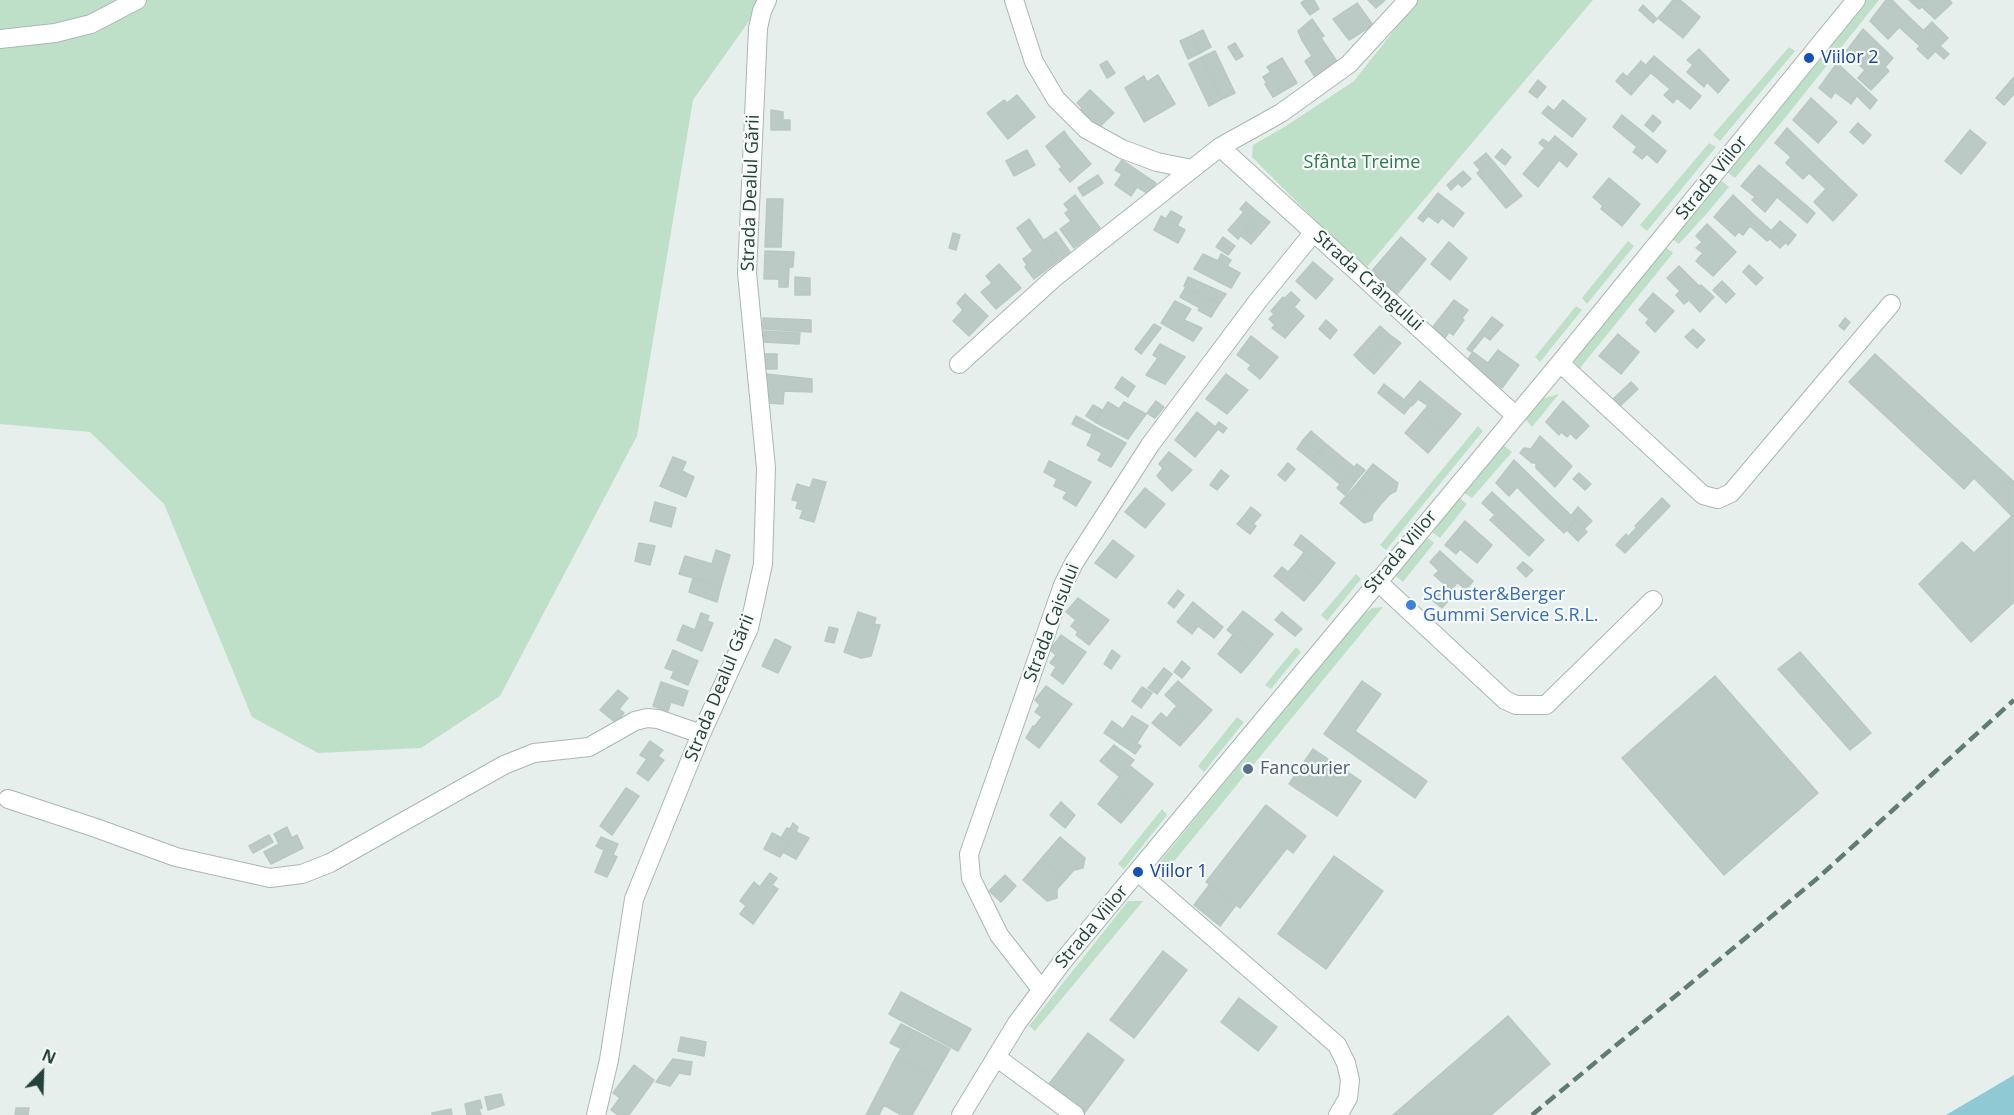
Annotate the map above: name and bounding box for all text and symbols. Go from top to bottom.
place label: Viilor 2 [1821,47,1879,69]
marker: Viilor 2 [1802,51,1816,65]
street label: Strada Dealul Gării [737,114,765,272]
street label: Strada Viilor [1672,132,1752,224]
park label: Sfânta Treime [1304,152,1420,174]
street label: Strada Crângului [1309,226,1427,336]
street label: Strada Viilor [1360,506,1442,598]
street label: Strada Caisului [1020,561,1084,685]
place label: Schuster&Berger Gummi Service S.R.L. [1423,584,1599,626]
marker: Schuster&Berger Gummi Service S.R.L. [1404,598,1418,612]
street label: Strada Dealul Gării [681,611,759,765]
place label: Fancourier [1260,758,1350,780]
marker: Fancourier [1241,762,1255,776]
place label: Viilor 1 [1150,861,1208,883]
marker: Viilor 1 [1131,865,1145,879]
street label: Strada Viilor [1051,881,1133,973]
north arrow [12,1043,72,1103]
text: N [39,1044,59,1069]

